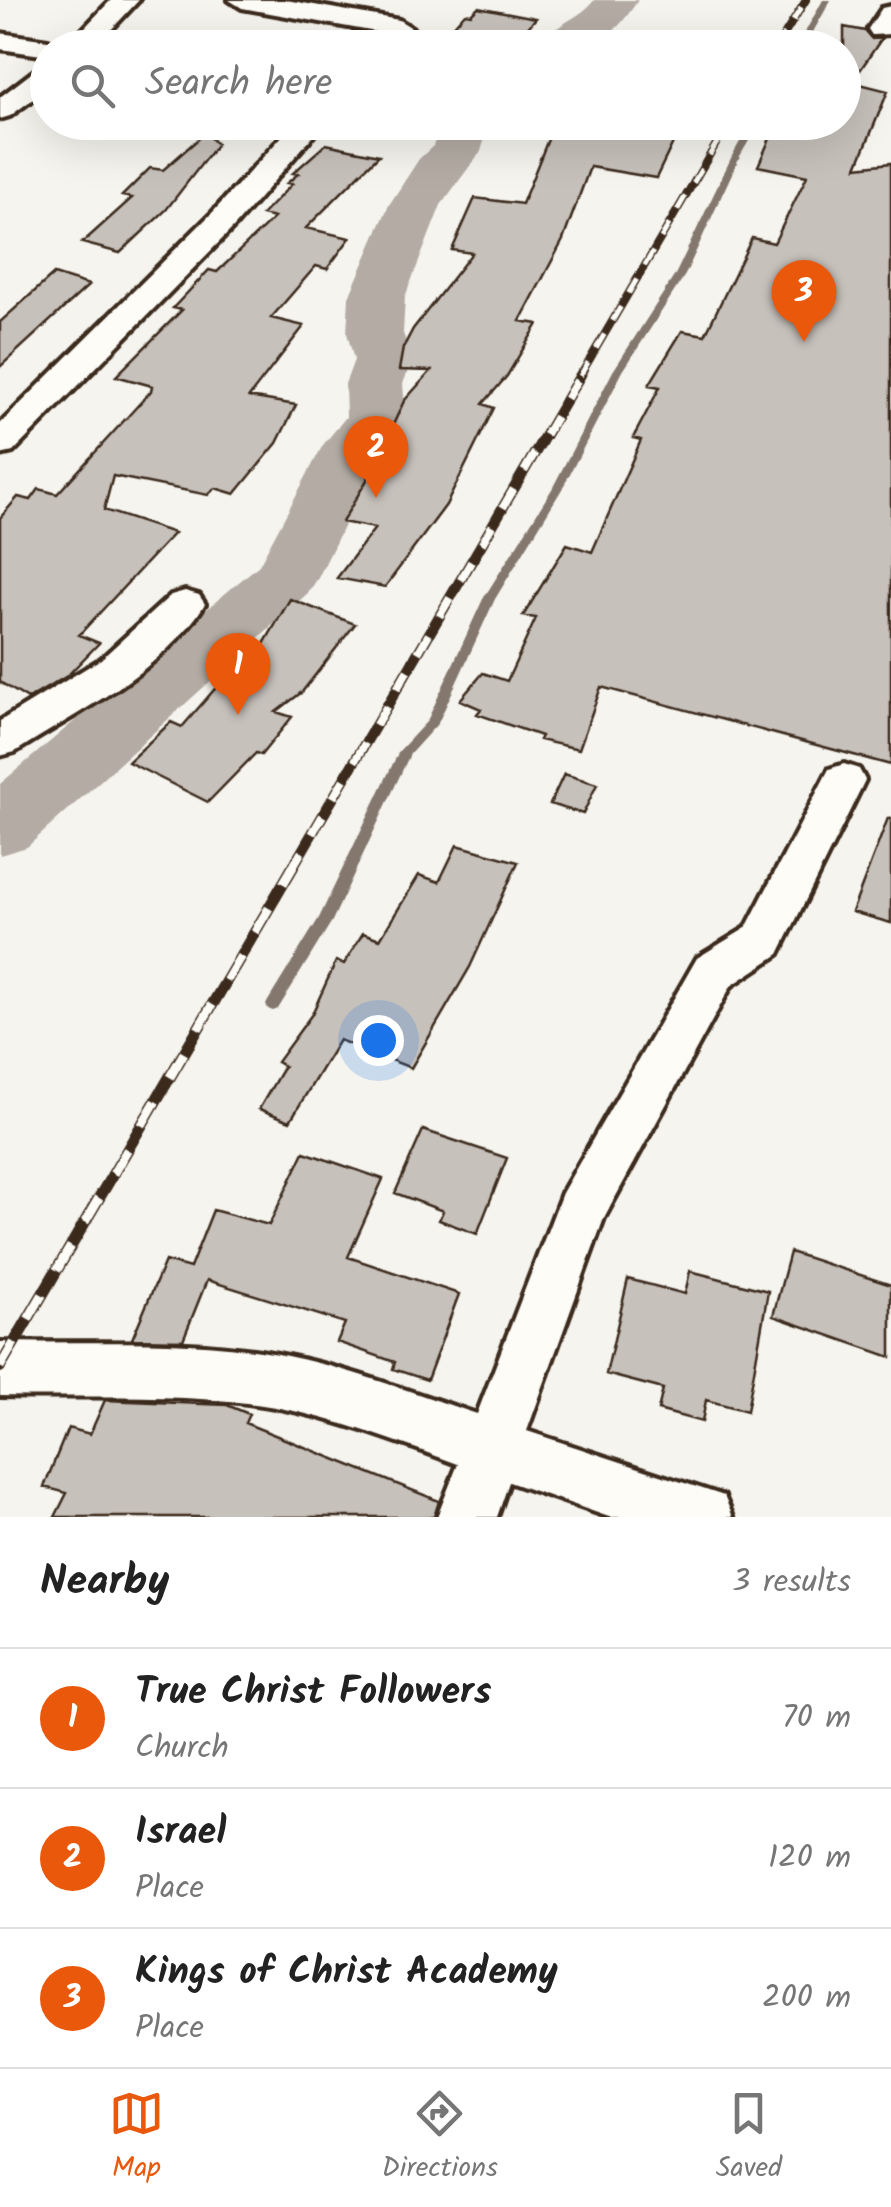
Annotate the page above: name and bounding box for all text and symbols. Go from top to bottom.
search box [30,30,861,140]
text: Search here [145,55,332,115]
icon: search [65,58,120,113]
pin: 3 [772,260,836,342]
pin: 2 [344,416,408,498]
pin: 1 [206,632,270,715]
your location [353,1015,404,1066]
text: Nearby [40,1549,169,1616]
text: 3 results [732,1557,851,1608]
text: True Christ Followers [135,1663,492,1723]
text: 1 [68,1693,77,1744]
text: 70 m [782,1693,851,1744]
text: Church [135,1723,229,1774]
text: Israel [135,1803,226,1863]
text: 2 [63,1833,82,1884]
text: 120 m [768,1833,851,1884]
text: Place [135,1863,204,1914]
text: Kings of Christ Academy [135,1943,558,2003]
text: 3 [64,1973,81,2024]
text: 200 m [762,1973,851,2024]
text: Place [135,2003,204,2054]
tab: Map [109,2086,164,2191]
tab: Directions [382,2086,498,2191]
tab: Saved [716,2086,782,2191]

